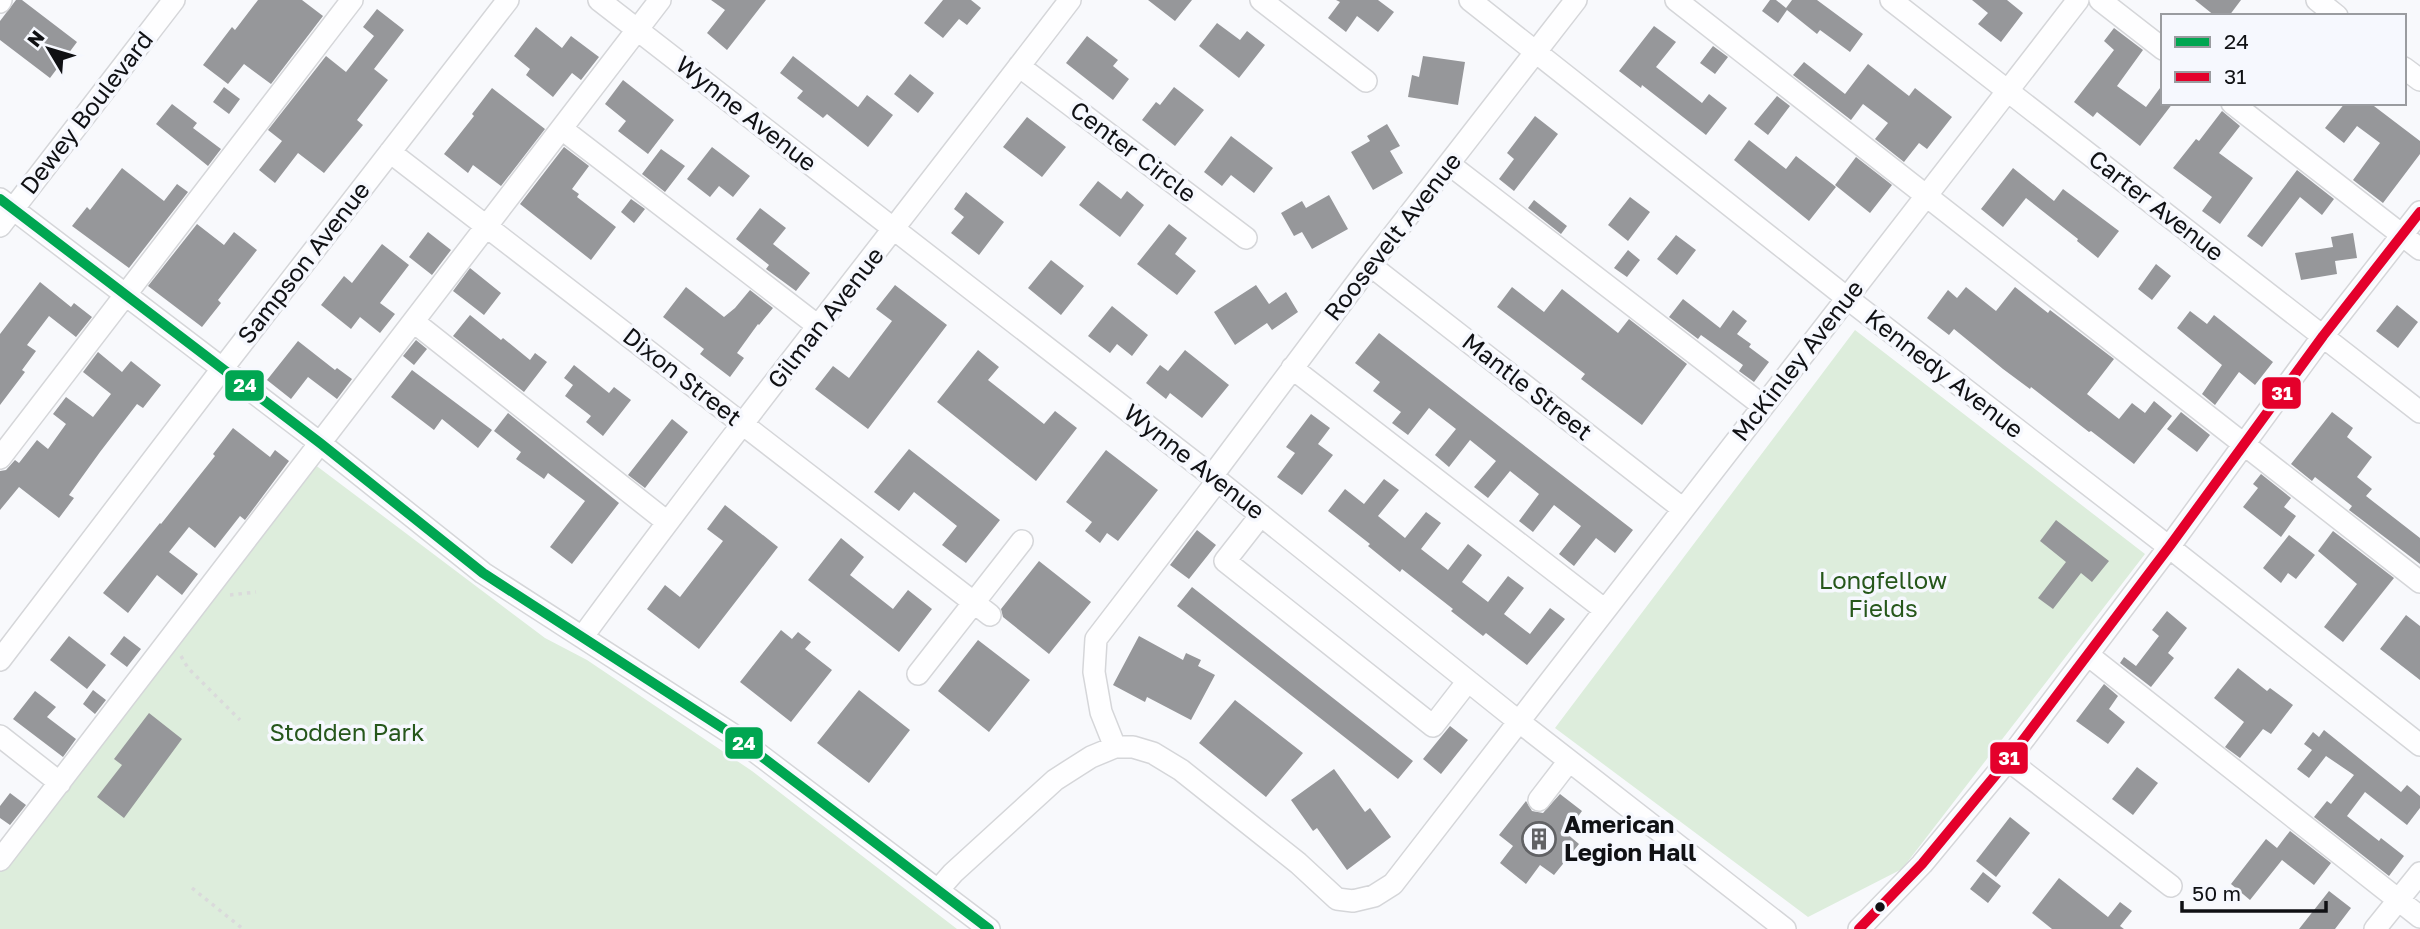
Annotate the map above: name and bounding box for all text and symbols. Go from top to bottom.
north arrow [14,14,84,84]
legend [2161,14,2406,105]
street label: Dewey Boulevard [13,25,158,199]
text: N [22,25,49,51]
text: 24 [2224,28,2249,54]
street label: Wynne Avenue [671,49,823,177]
text: 31 [2224,63,2246,89]
street label: Center Circle [1065,94,1203,208]
street label: Carter Avenue [2084,143,2230,267]
street label: Roosevelt Avenue [1317,146,1466,326]
street label: Sampson Avenue [231,175,375,349]
street label: Gilman Avenue [761,241,889,394]
street label: McKinley Avenue [1725,274,1869,446]
street label: Kennedy Avenue [1860,302,2030,443]
street label: Dixon Street [618,321,748,431]
street label: Mantle Street [1457,326,1599,445]
line badge: 24 [224,369,265,402]
text: 24 [233,373,257,396]
line badge: 31 [2261,376,2302,410]
text: 31 [2271,381,2293,404]
street label: Wynne Avenue [1119,397,1271,525]
park label: Longfellow Fields [1819,565,1947,622]
park label: Stodden Park [269,717,425,746]
line badge: 24 [724,726,764,760]
text: 24 [732,731,756,754]
line badge: 31 [1989,741,2029,775]
text: 31 [1998,746,2020,769]
place label: American Legion Hall [1564,809,1696,866]
building icon: American Legion Hall [1520,820,1558,858]
scale bar [2182,870,2326,914]
text: 50 m [2192,880,2241,906]
unlabelled marker [1873,900,1887,914]

